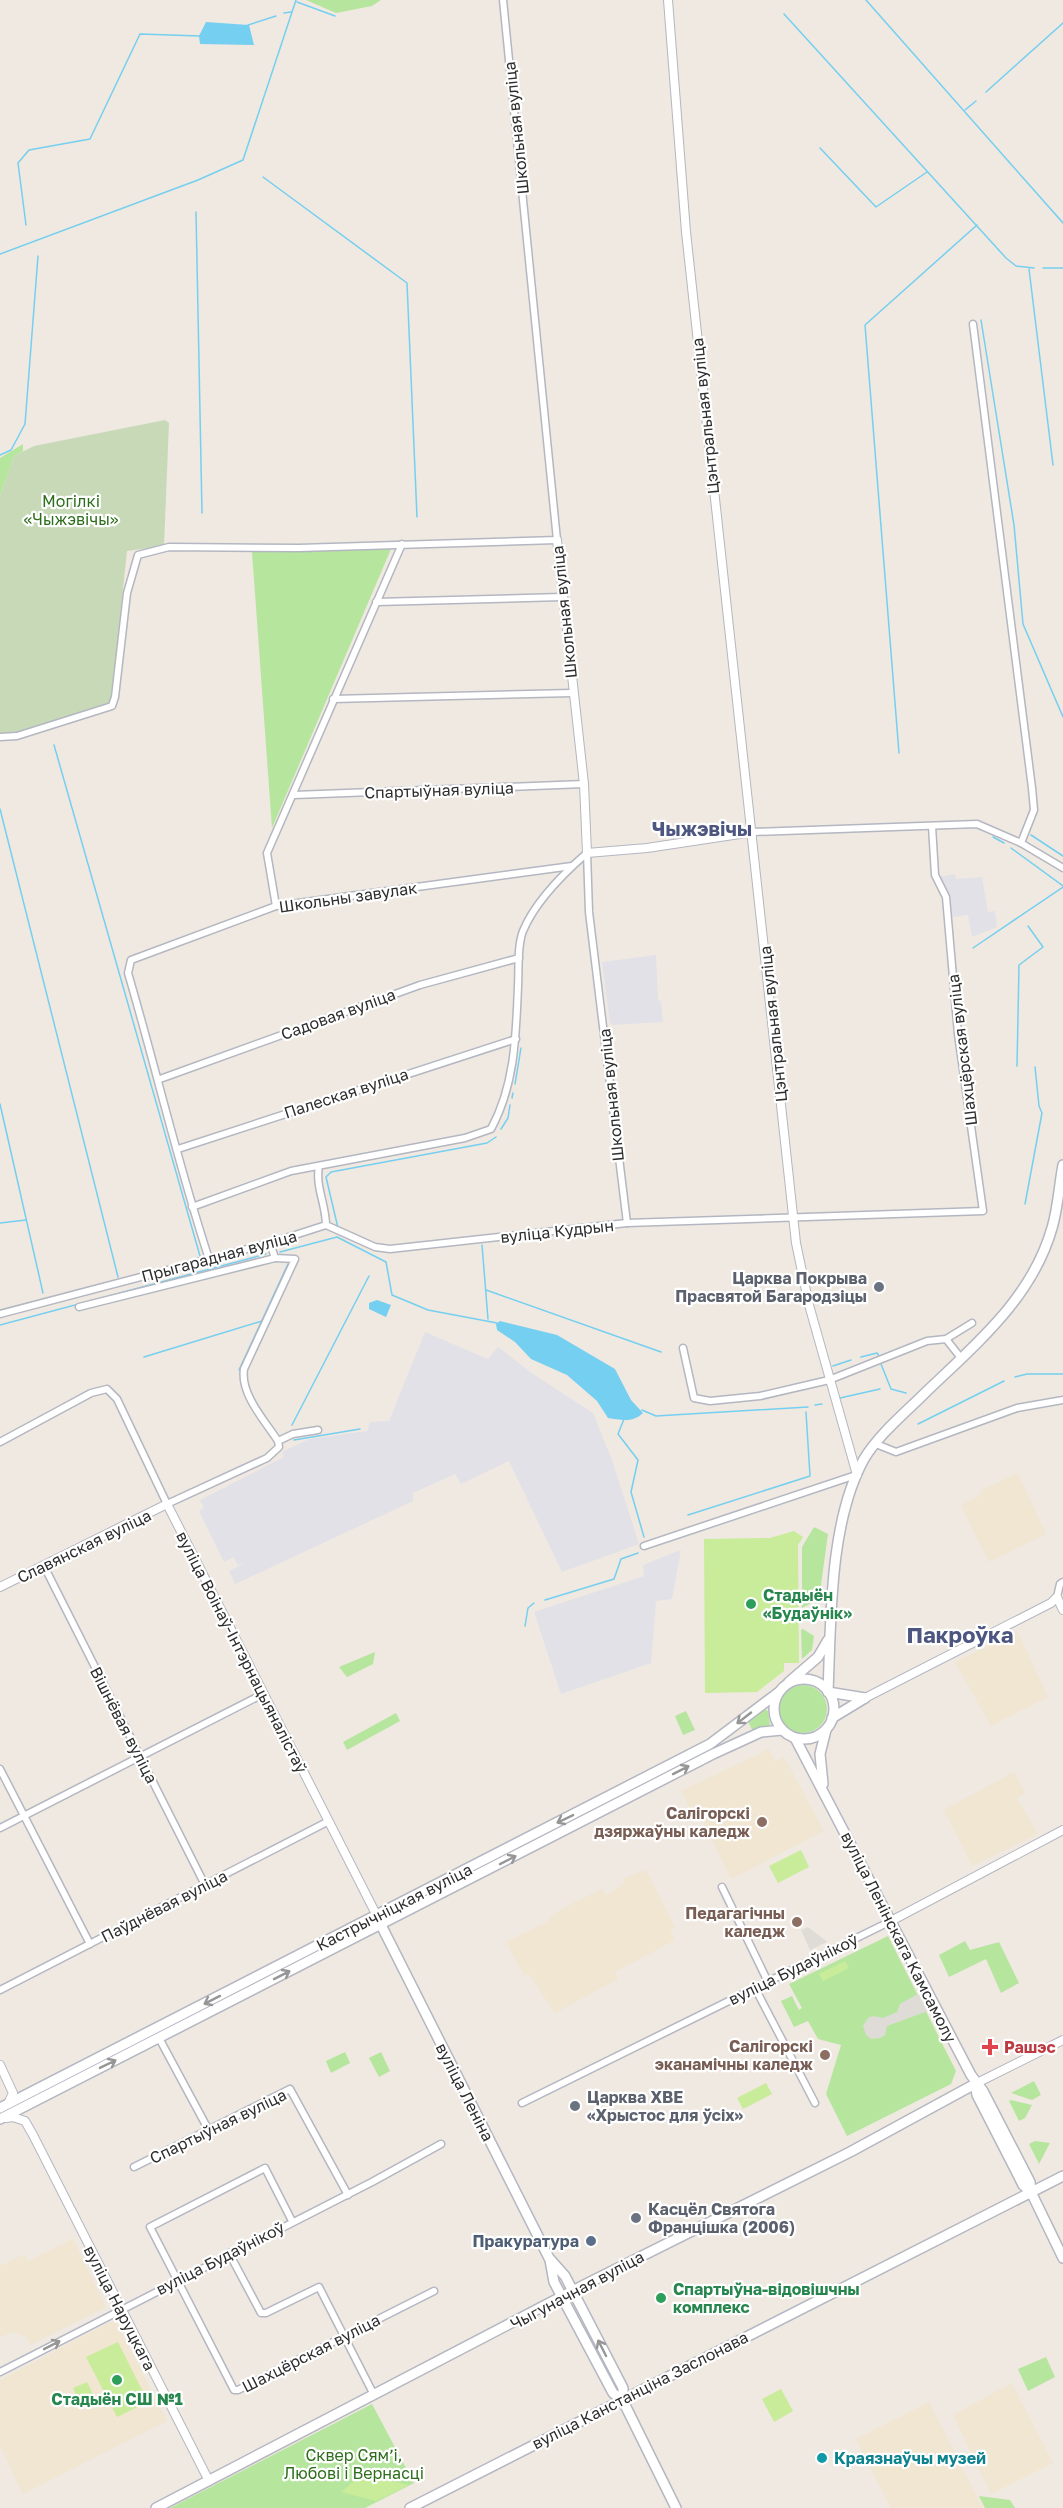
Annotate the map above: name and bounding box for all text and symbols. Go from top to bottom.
street label: Школьная вуліца [499,60,533,196]
street label: Цэнтральная вуліца [687,337,723,495]
park label: Могілкі «Чыжэвічы» [23,491,119,529]
street label: Школьная вуліца [547,544,581,680]
street label: Спартыўная вуліца [364,777,514,803]
district label: Чыжэвічы [652,816,752,840]
street label: Школьны завулак [278,877,418,917]
street label: Цэнтральная вуліца [755,945,791,1103]
street label: Шахцёрская вуліца [943,973,981,1127]
street label: Садовая вуліца [278,984,398,1044]
street label: Школьная вуліца [594,1027,628,1163]
street label: Палеская вуліца [281,1063,411,1123]
street label: вуліца Кудрын [499,1215,615,1247]
street label: Прыгарадная вуліца [139,1226,299,1286]
place label: Царква Покрыва Прасвятой Багародзіцы [675,1268,867,1306]
marker: Царква Покрыва Прасвятой Багародзіцы [872,1280,886,1294]
street label: Славянская вуліца [14,1505,154,1587]
street label: вуліца Воінаў-Інтэрнацыяналістаў [172,1528,312,1776]
place label: Стадыён «Будаўнік» [763,1585,852,1623]
marker: Стадыён «Будаўнік» [744,1597,758,1611]
district label: Пакроўка [907,1621,1013,1648]
street label: Вішнёвая вуліца [86,1663,162,1787]
one-way arrow [737,1711,753,1724]
one-way arrow [672,1764,690,1776]
place label: Салігорскі дзяржаўны каледж [594,1803,750,1841]
one-way arrow [557,1813,574,1825]
marker: Салігорскі дзяржаўны каледж [755,1815,769,1829]
street label: вуліца Ленінскага Камсамолу [837,1828,961,2046]
one-way arrow [499,1854,516,1866]
street label: Кастрычніцкая вуліца [313,1859,475,1955]
street label: Паўднёвая вуліца [97,1865,231,1947]
place label: Педагагічны каледж [685,1903,785,1941]
marker: Педагагічны каледж [790,1915,804,1929]
street label: вуліца Будаўнікоў [725,1929,861,2009]
one-way arrow [272,1969,290,1980]
one-way arrow [203,1994,221,2006]
place label: Салігорскі эканамічны каледж [655,2036,813,2074]
place label: Рашэс [1004,2037,1056,2057]
marker: Рашэс [981,2038,999,2056]
street label: вуліца Леніна [432,2039,498,2145]
marker: Салігорскі эканамічны каледж [818,2048,832,2062]
one-way arrow [99,2057,117,2069]
street label: Спартыўная вуліца [146,2084,290,2168]
place label: Царква ХВЕ «Хрыстос для ўсіх» [587,2087,744,2125]
marker: Царква ХВЕ «Хрыстос для ўсіх» [568,2099,582,2113]
place label: Касцёл Святога Францішка (2006) [648,2199,795,2237]
marker: Касцёл Святога Францішка (2006) [629,2211,643,2225]
street label: вуліца Будаўнікоў [152,2217,288,2299]
place label: Пракуратура [473,2231,579,2251]
marker: Пракуратура [584,2234,598,2248]
street label: вуліца Наруцкага [80,2242,160,2374]
street label: Чыгуначная вуліца [507,2246,647,2334]
place label: Спартыўна-відовішчны комплекс [673,2279,860,2317]
marker: Спартыўна-відовішчны комплекс [654,2291,668,2305]
street label: Шахцёрская вуліца [239,2309,383,2397]
street label: вуліца Канстанціна Заслонава [529,2327,751,2453]
one-way arrow [43,2338,61,2350]
one-way arrow [596,2339,607,2357]
marker: Стадыён СШ №1 [110,2373,124,2387]
place label: Стадыён СШ №1 [51,2389,183,2409]
park label: Сквер Сямʼі, Любові і Вернасці [284,2445,424,2483]
place label: Краязнаўчы музей [834,2448,986,2468]
marker: Краязнаўчы музей [815,2451,829,2465]

